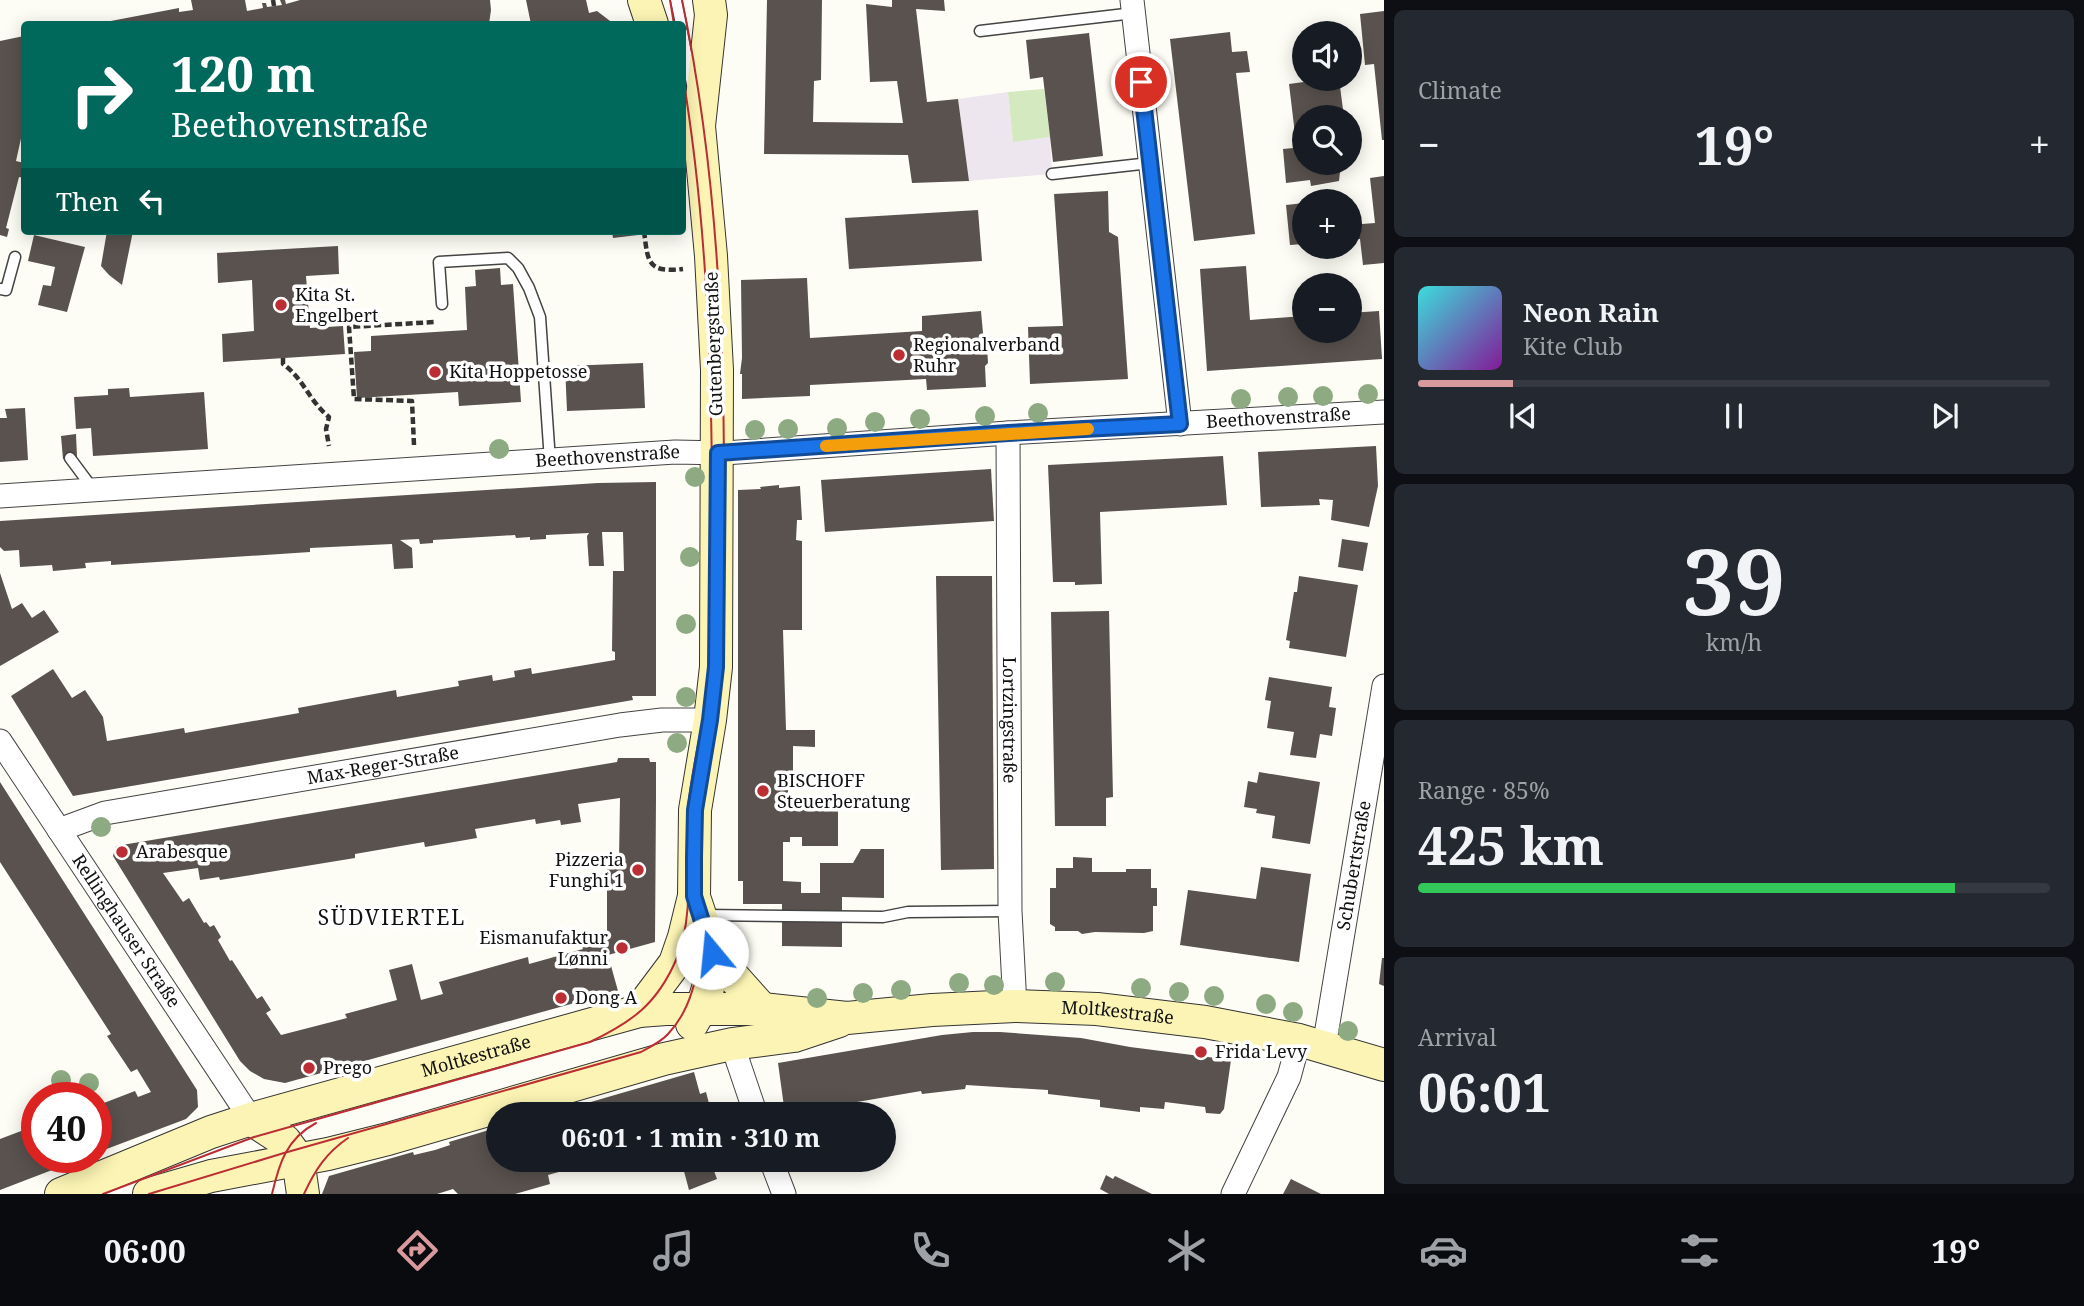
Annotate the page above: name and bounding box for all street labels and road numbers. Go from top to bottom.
street label: Gutenbergstraße [698,271,728,417]
street label: Beethovenstraße [1205,401,1351,433]
street label: Beethovenstraße [535,439,680,472]
street label: Lortzingstraße [998,657,1022,783]
street label: Max-Reger-Straße [305,740,460,789]
street label: Schubertstraße [1331,799,1376,932]
street label: Rellinghauser Straße [67,849,187,1012]
street label: Moltkestraße [1061,995,1175,1029]
street label: Moltkestraße [418,1029,533,1082]

